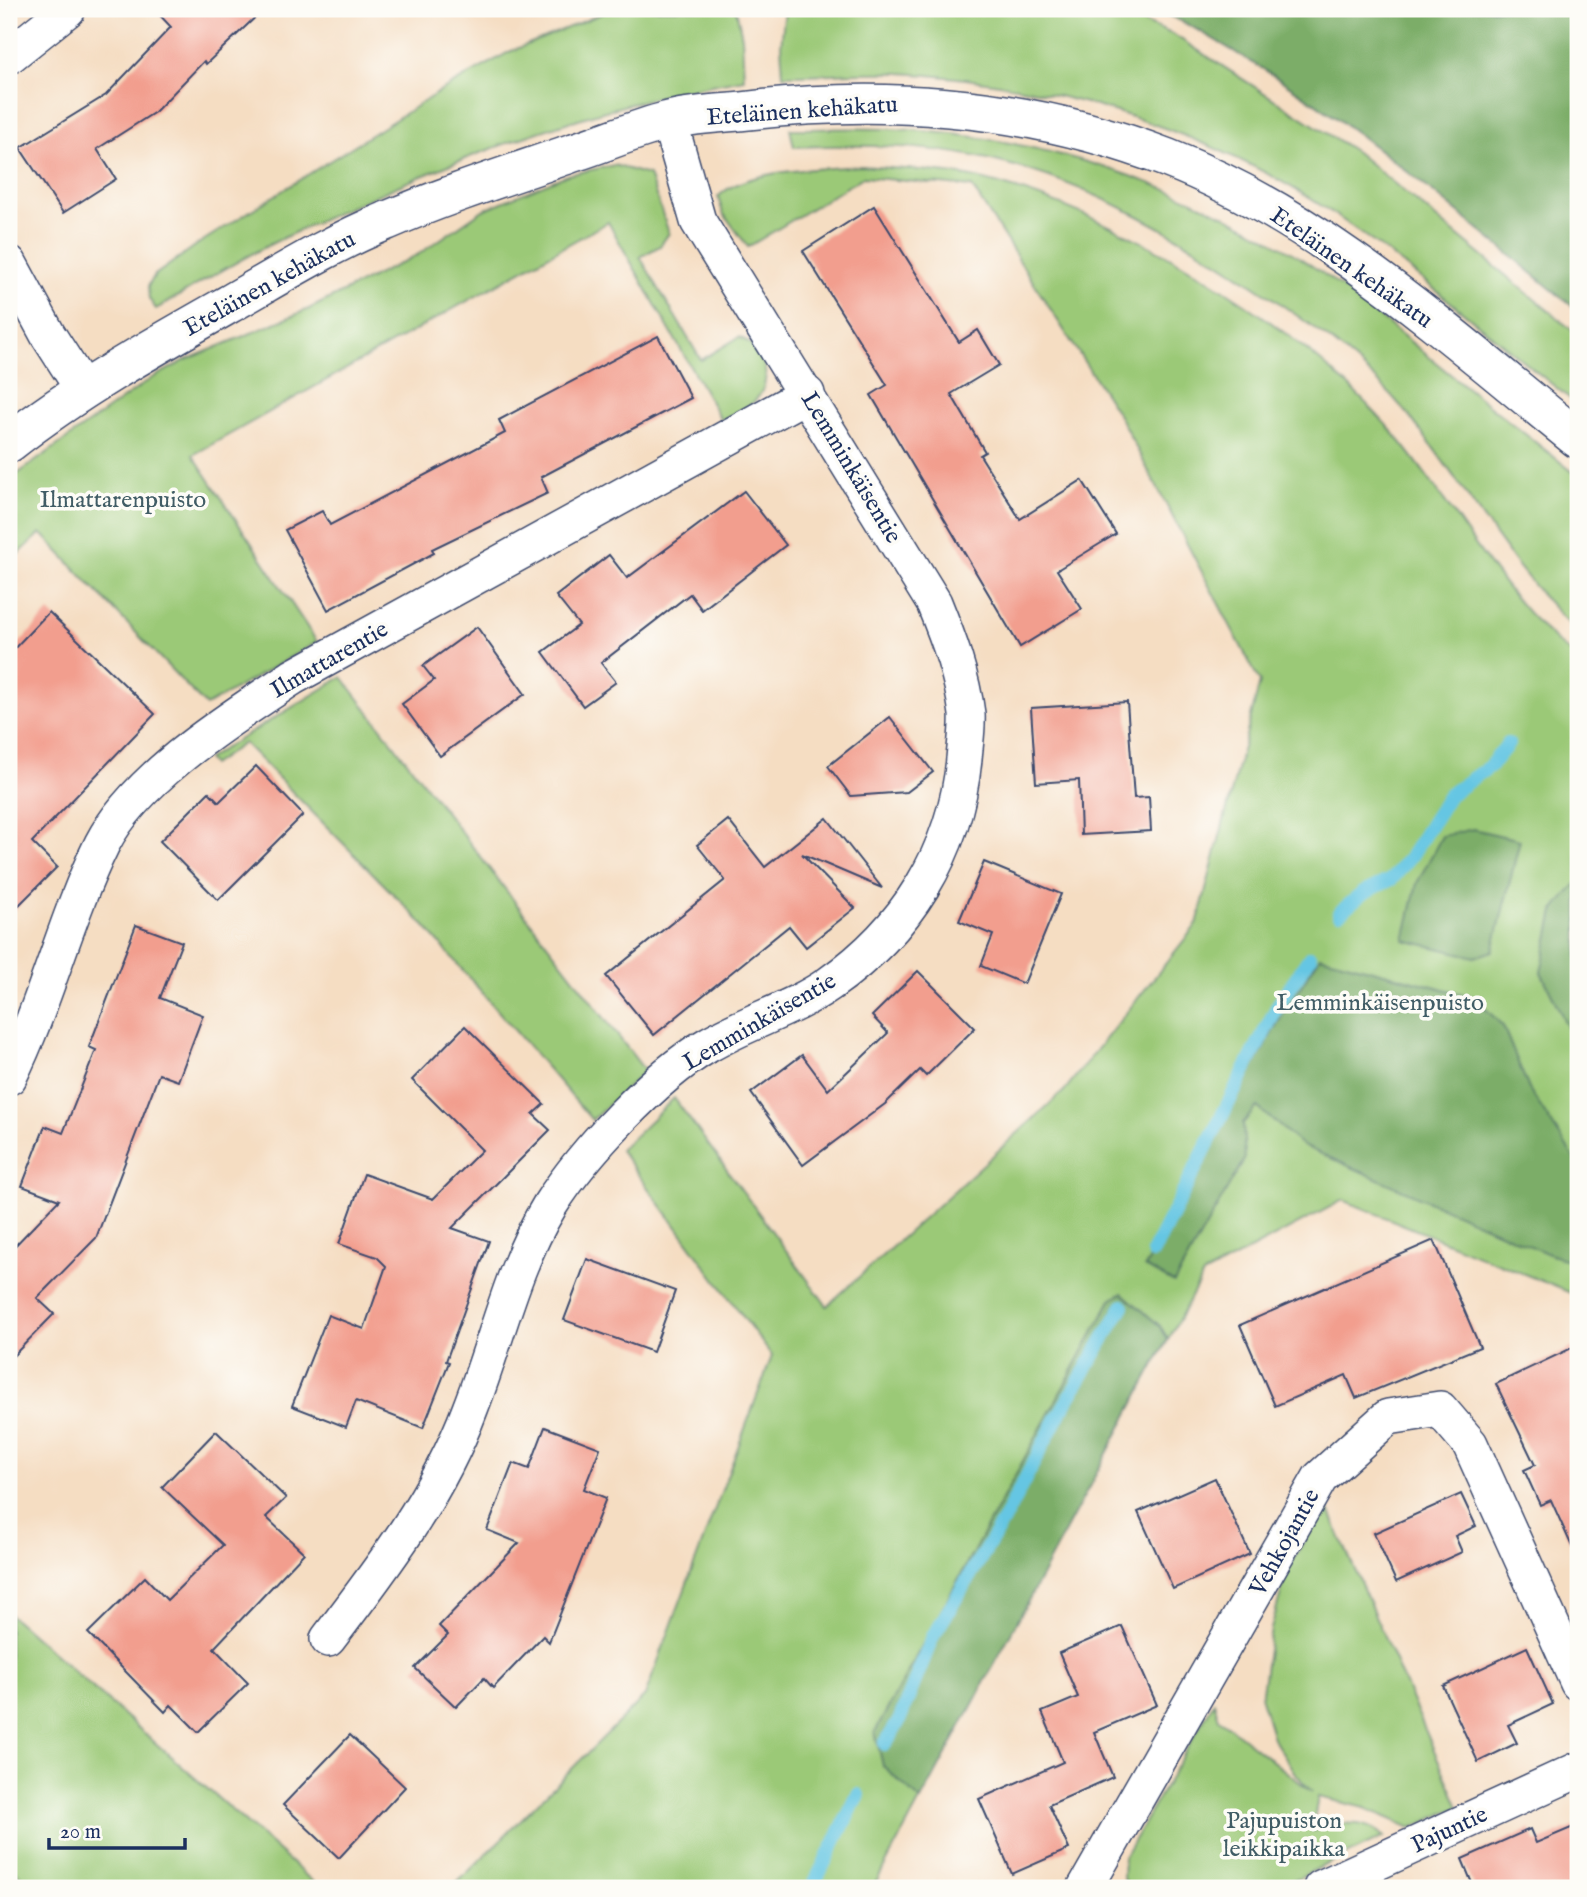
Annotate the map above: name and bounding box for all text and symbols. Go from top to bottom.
street label: Eteläinen kehäkatu [705,89,899,134]
street label: Eteläinen kehäkatu [1264,201,1439,336]
street label: Eteläinen kehäkatu [178,224,361,344]
street label: Lemminkäisentie [793,386,908,549]
park label: Ilmattarenpuisto [40,485,206,516]
street label: Ilmattarentie [265,614,394,706]
street label: Lemminkäisentie [678,966,842,1079]
park label: Lemminkäisenpuisto [1276,988,1484,1019]
street label: Vehkojantie [1243,1484,1327,1603]
street label: Pajuntie [1407,1799,1493,1861]
scale bar [49,1806,186,1850]
park label: Pajupuiston leikkipaikka [1223,1806,1346,1865]
text: 20 m [60,1819,101,1846]

